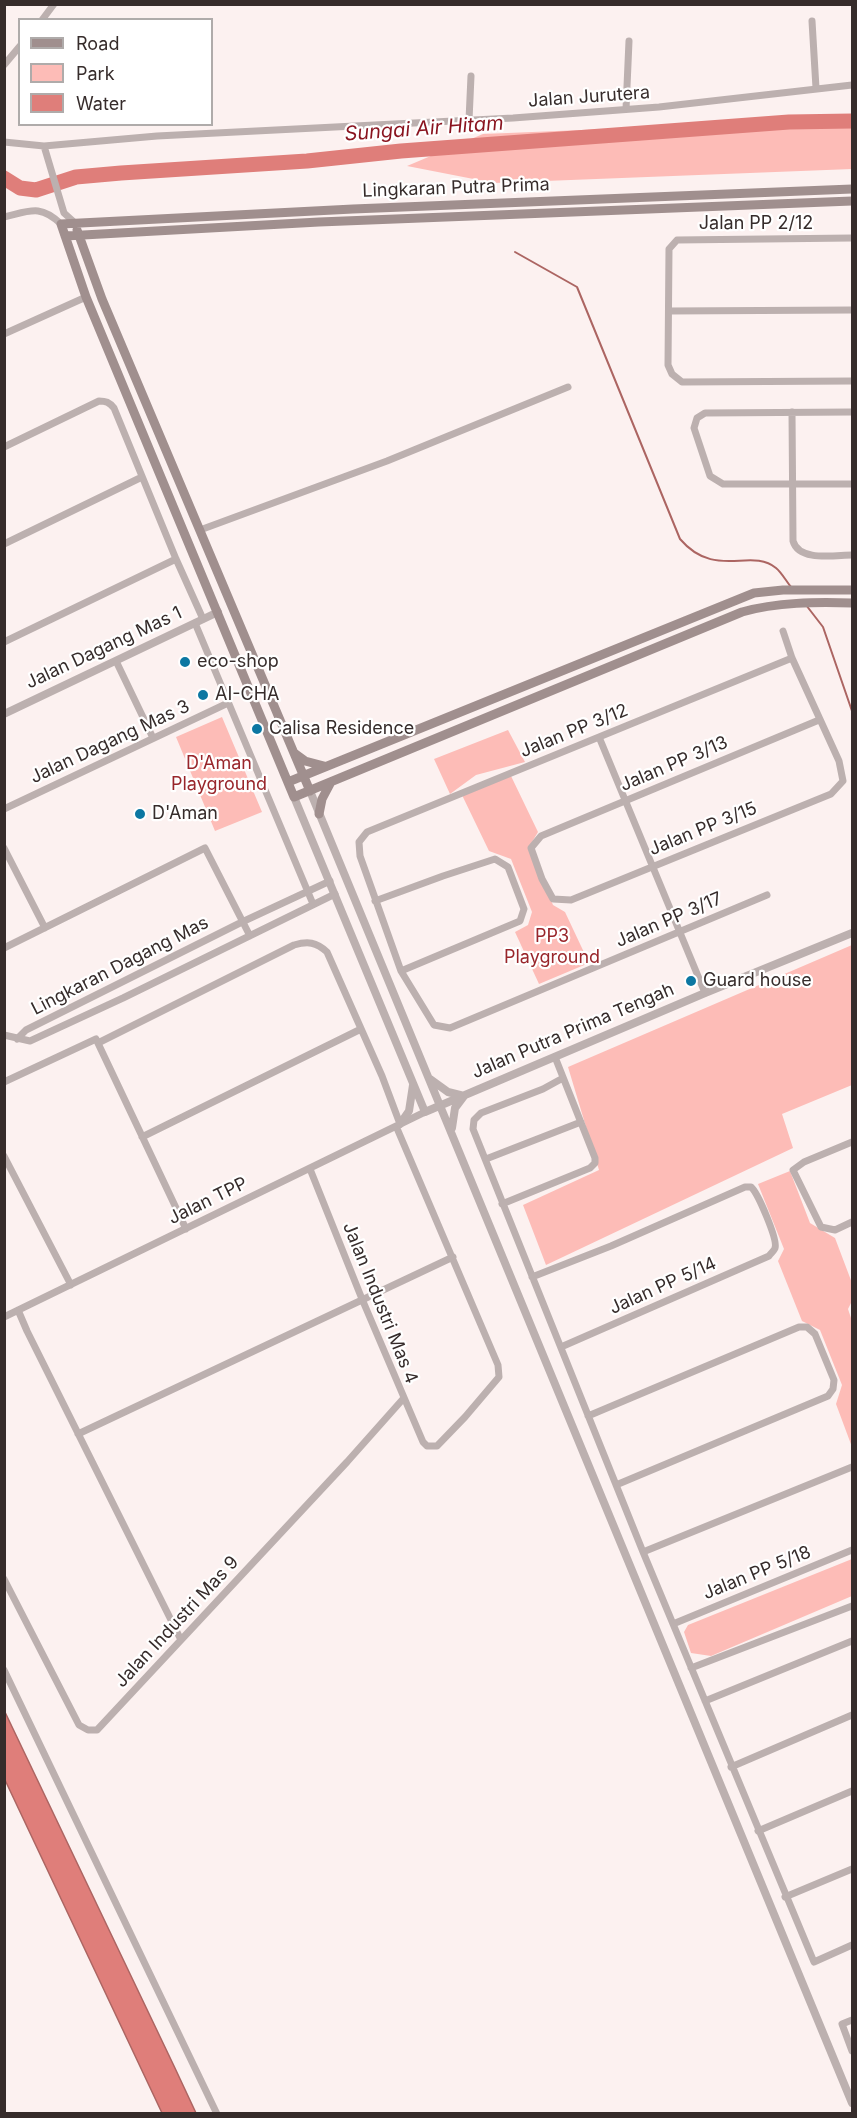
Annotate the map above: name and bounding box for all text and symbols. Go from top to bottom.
legend [18,18,213,126]
text: Road [76,33,119,54]
text: Park [76,63,115,84]
street label: Jalan Jurutera [527,82,651,112]
text: Water [76,93,126,114]
water label: Sungai Air Hitam [344,111,504,147]
street label: Lingkaran Putra Prima [362,174,550,202]
street label: Jalan PP 2/12 [699,213,813,235]
street label: Jalan Dagang Mas 1 [23,602,185,694]
place label: eco-shop [197,651,279,673]
marker: eco-shop [178,655,192,669]
place label: AI-CHA [215,684,279,706]
marker: AI-CHA [196,688,210,702]
street label: Jalan Dagang Mas 3 [27,696,193,788]
street label: Jalan PP 3/12 [517,700,631,762]
place label: Calisa Residence [269,718,414,740]
marker: Calisa Residence [250,722,264,736]
street label: Jalan PP 3/13 [617,732,731,796]
park label: D'Aman Playground [171,753,267,795]
street label: Jalan PP 3/15 [646,798,760,860]
place label: D'Aman [152,803,218,825]
marker: D'Aman [133,807,147,821]
street label: Jalan PP 3/17 [612,888,726,952]
street label: Lingkaran Dagang Mas [28,912,212,1020]
park label: PP3 Playground [504,926,600,968]
place label: Guard house [703,970,812,992]
marker: Guard house [684,974,698,988]
street label: Jalan Putra Prima Tengah [469,979,677,1083]
street label: Jalan TPP [165,1173,251,1229]
street label: Jalan Industri Mas 4 [338,1219,422,1387]
street label: Jalan PP 5/14 [606,1253,720,1319]
street label: Jalan PP 5/18 [700,1542,814,1604]
street label: Jalan Industri Mas 9 [111,1552,243,1692]

